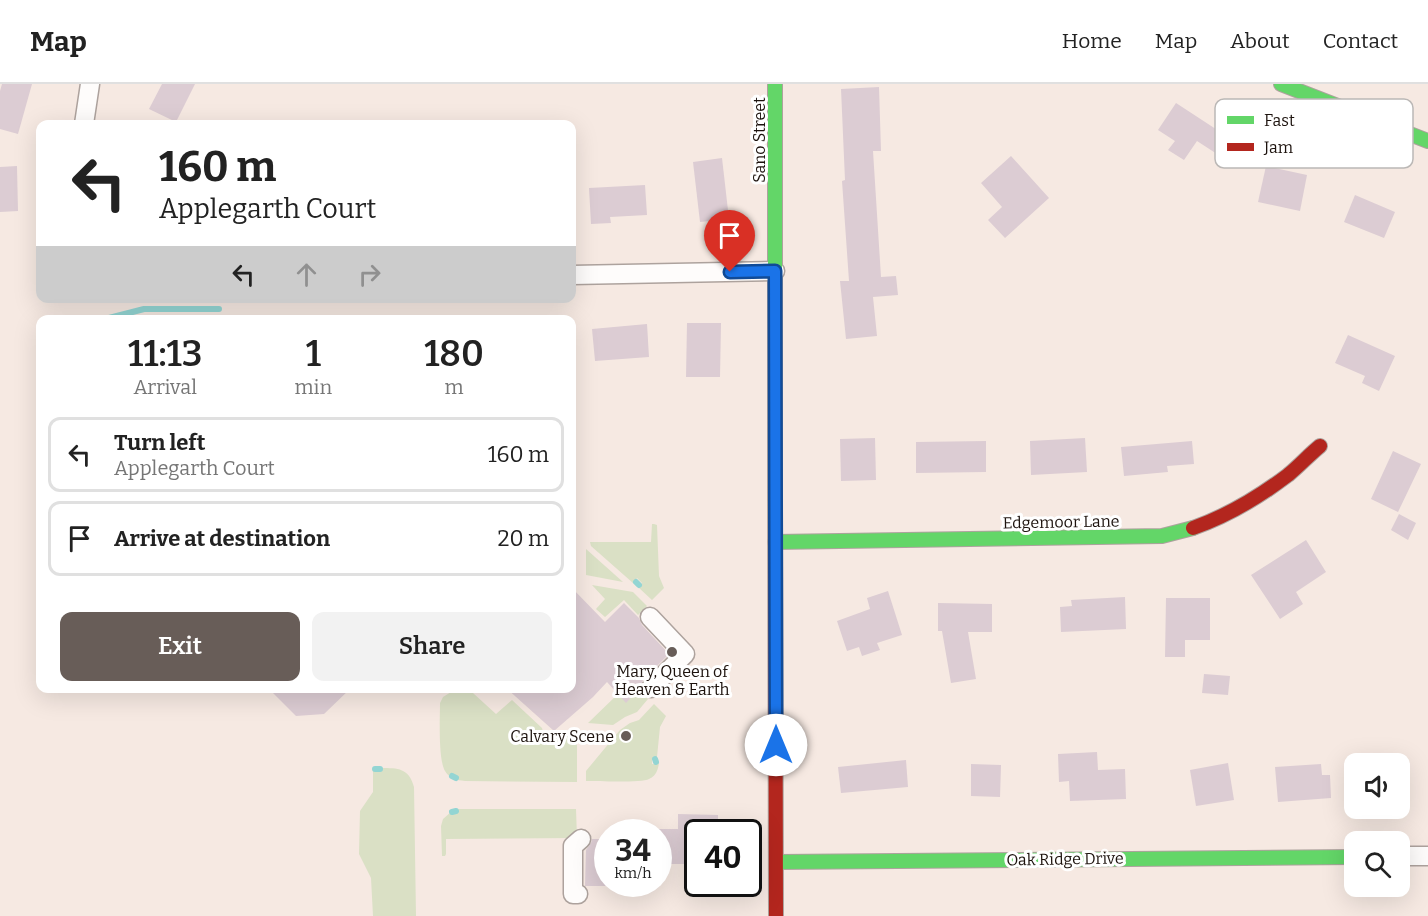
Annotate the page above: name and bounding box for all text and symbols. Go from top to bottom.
text: Map [30,25,87,58]
text: Home [1062,28,1122,54]
text: Map [1155,28,1197,54]
text: About [1230,28,1290,54]
text: Contact [1323,28,1398,54]
street label: Sano Street [750,97,769,183]
legend [1215,99,1413,168]
text: Fast [1264,111,1295,130]
text: Jam [1263,138,1293,157]
text: 160 m [159,142,276,192]
icon: left [60,144,138,222]
text: Applegarth Court [159,193,376,225]
pin [704,210,755,272]
icon: arrive [713,219,746,252]
icon: left [227,258,260,291]
icon: ahead [290,258,323,291]
icon: right [353,258,386,291]
text: 11:13 [128,332,202,376]
text: 1 [306,332,321,376]
text: 180 [424,332,484,376]
text: Arrival [134,375,197,399]
text: min [294,375,332,399]
text: m [445,375,464,399]
text: Turn left [114,429,206,456]
icon: left [63,438,96,471]
text: 160 m [488,441,549,468]
text: Applegarth Court [114,456,275,480]
street label: Edgemoor Lane [1002,511,1120,533]
icon: arrive [63,522,96,555]
text: Arrive at destination [114,525,330,552]
text: 20 m [498,525,549,552]
button: Exit [60,612,300,681]
button: Share [312,612,552,681]
marker: Mary, Queen of Heaven & Earth [665,645,679,659]
place label: Mary, Queen of Heaven & Earth [614,662,730,699]
position arrow [744,713,808,777]
place label: Calvary Scene [510,727,614,746]
marker: Calvary Scene [619,729,633,743]
map controls [1344,753,1410,897]
button: sound [1344,753,1410,819]
speed limit sign: 40 [684,819,762,897]
button: search [1344,831,1410,897]
text: 34 [615,833,651,869]
street label: Oak Ridge Drive [1006,848,1124,870]
text: km/h [614,864,652,882]

